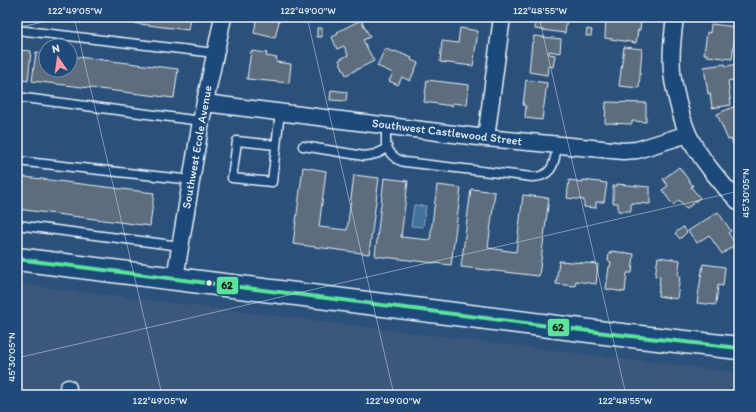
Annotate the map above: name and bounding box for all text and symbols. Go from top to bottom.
text: 122°49'05"W [48,4,103,17]
text: 122°49'00"W [280,4,336,17]
text: 122°48'55"W [513,4,568,17]
north arrow [38,38,78,78]
text: N [51,42,61,56]
street label: Southwest Ecole Avenue [179,84,215,210]
street label: Southwest Castlewood Street [371,116,523,148]
text: 45°30'05"N [739,168,752,218]
line badge: 62 [216,276,239,295]
unlabelled marker [204,278,214,288]
text: 62 [221,279,233,292]
line badge: 62 [547,318,570,337]
text: 62 [552,321,564,334]
text: 45°30'05"N [5,332,18,382]
text: 122°49'05"W [133,394,188,407]
text: 122°49'00"W [365,394,421,407]
text: 122°48'55"W [598,394,653,407]

